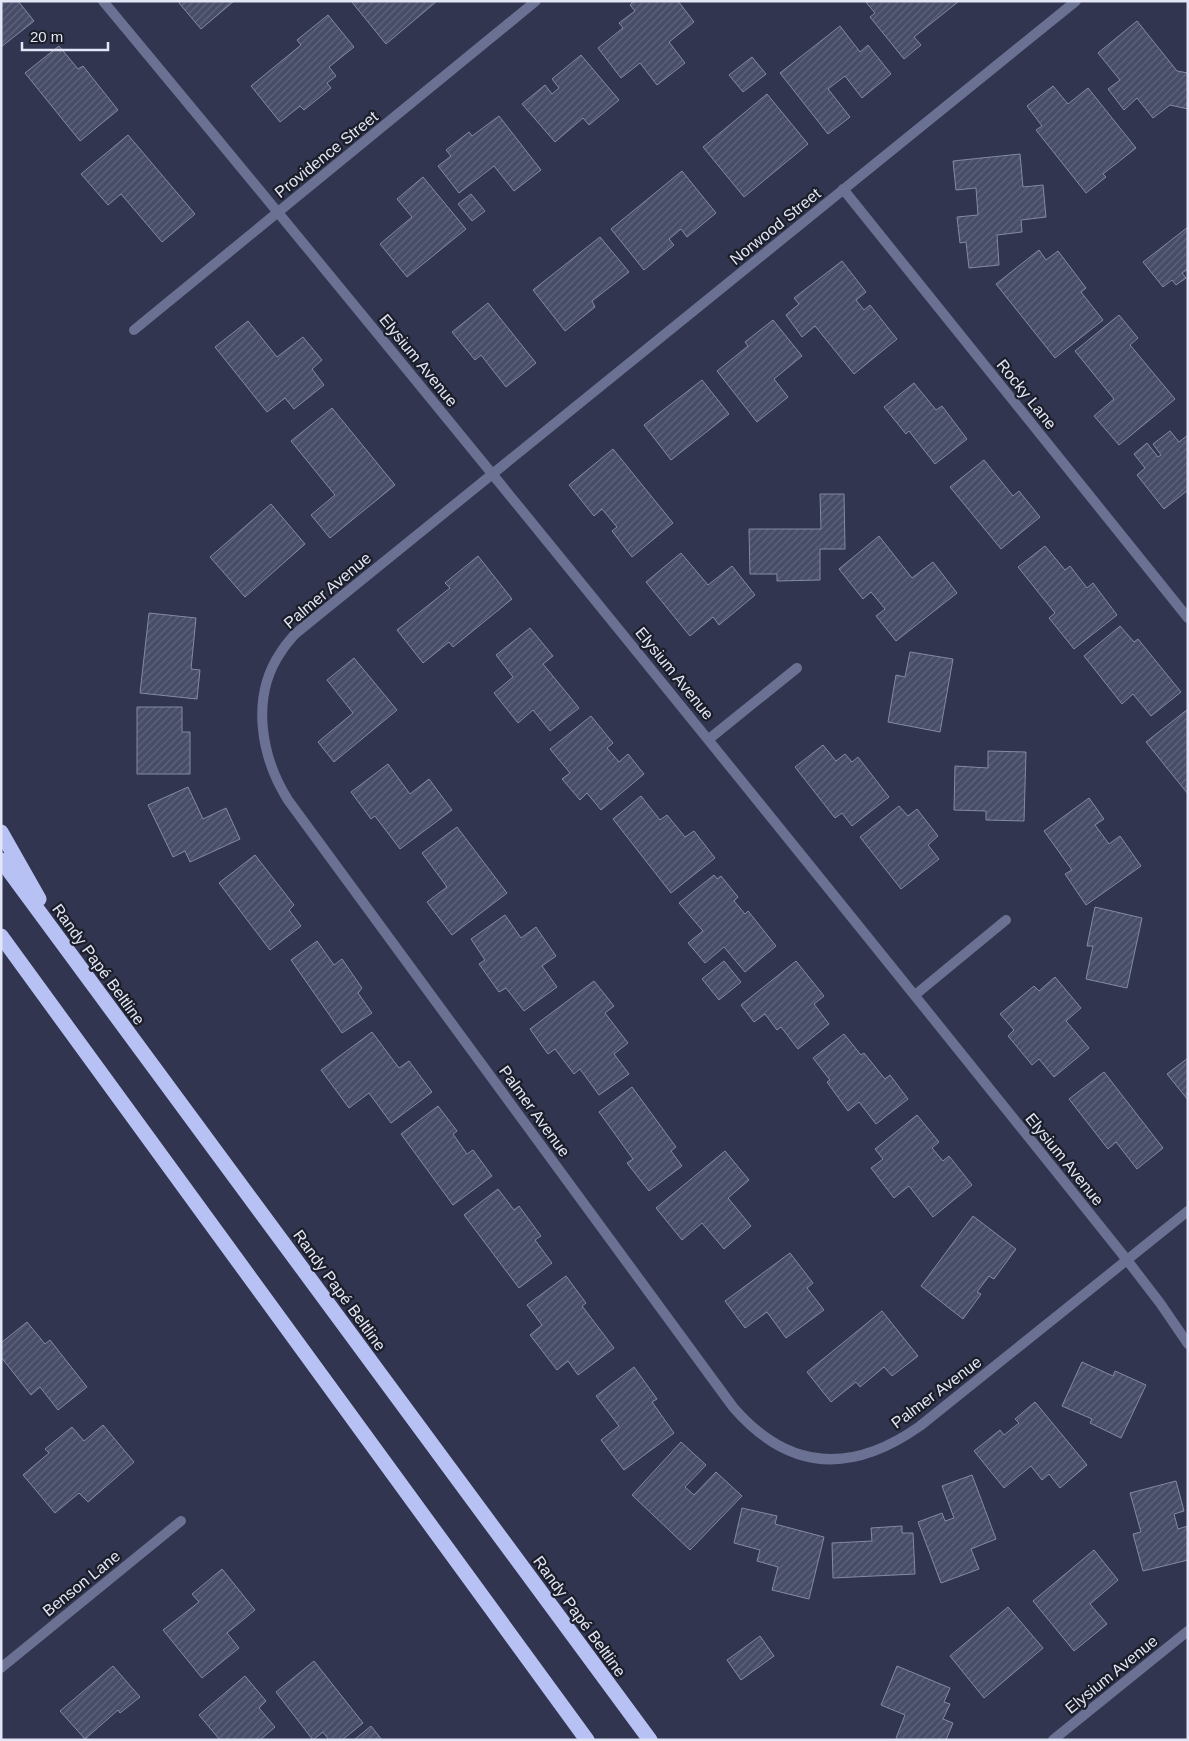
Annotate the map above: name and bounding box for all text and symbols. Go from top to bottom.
scale bar [22,20,109,52]
text: 20 m [30,28,63,45]
street label: Providence Street [272,107,382,201]
street label: Norwood Street [727,184,824,268]
street label: Elysium Avenue [376,311,461,410]
street label: Rocky Lane [993,356,1060,433]
street label: Palmer Avenue [280,549,374,632]
street label: Elysium Avenue [632,624,717,723]
street label: Randy Papé Beltline [49,901,148,1028]
street label: Palmer Avenue [496,1063,573,1160]
street label: Elysium Avenue [1022,1110,1107,1209]
street label: Randy Papé Beltline [290,1227,389,1354]
street label: Palmer Avenue [888,1353,985,1432]
street label: Benson Lane [39,1547,123,1620]
street label: Randy Papé Beltline [530,1553,629,1680]
street label: Elysium Avenue [1062,1632,1161,1717]

